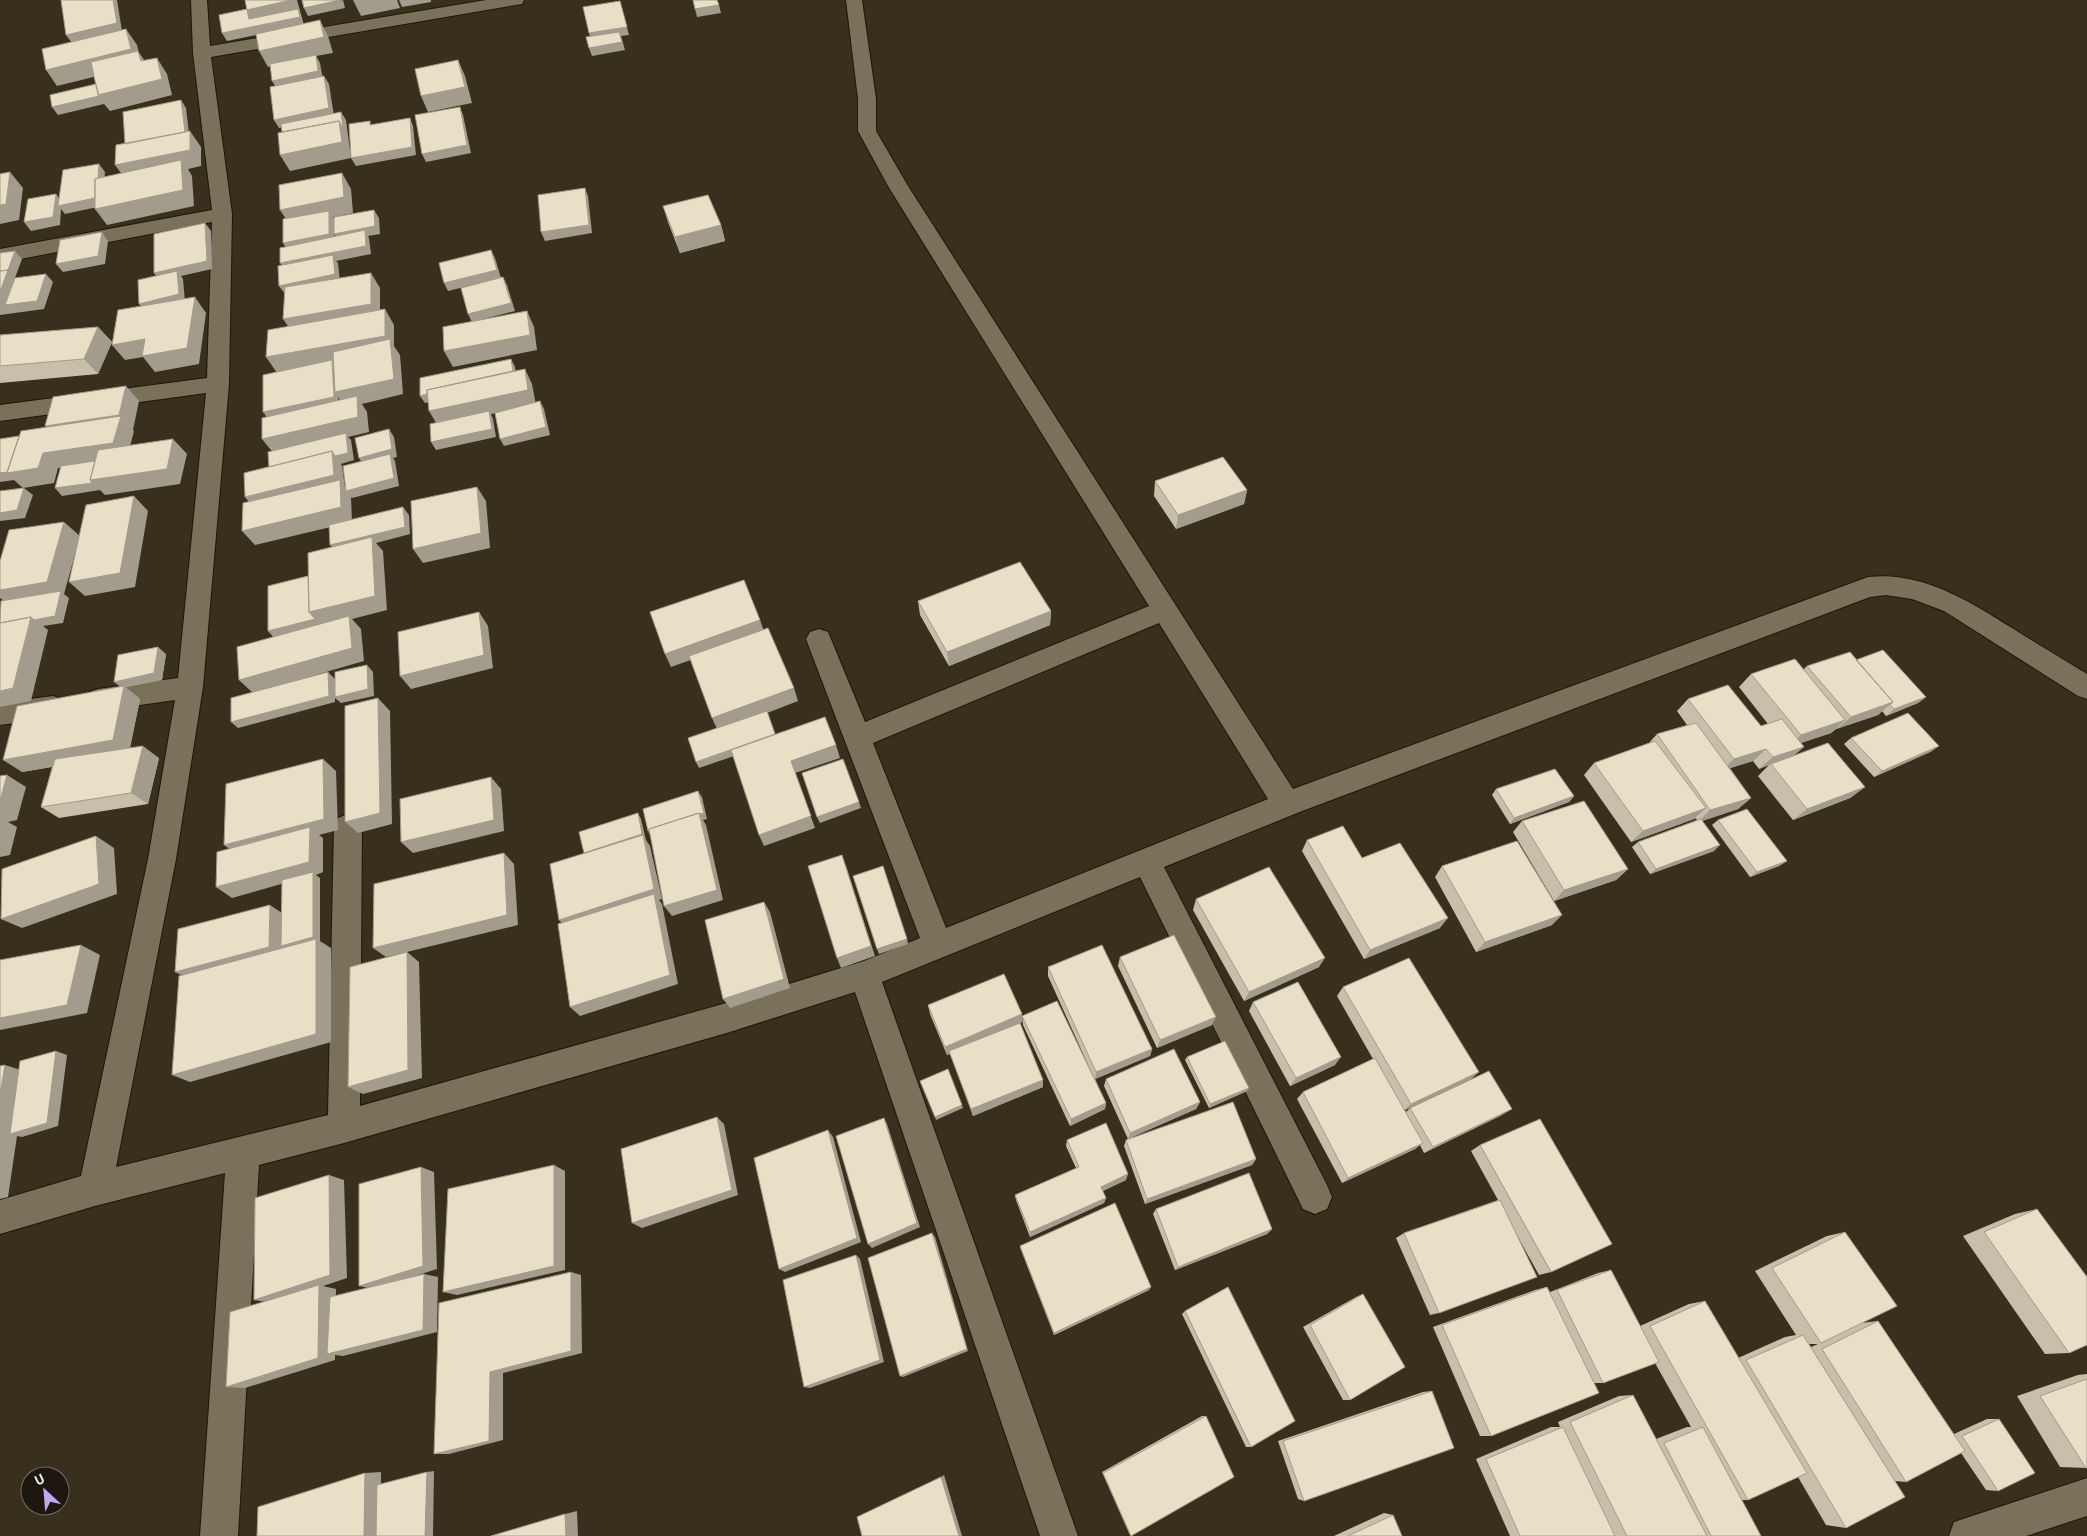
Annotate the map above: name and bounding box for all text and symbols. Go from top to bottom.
north arrow [20,1466,70,1516]
text: U [30,1467,48,1490]

